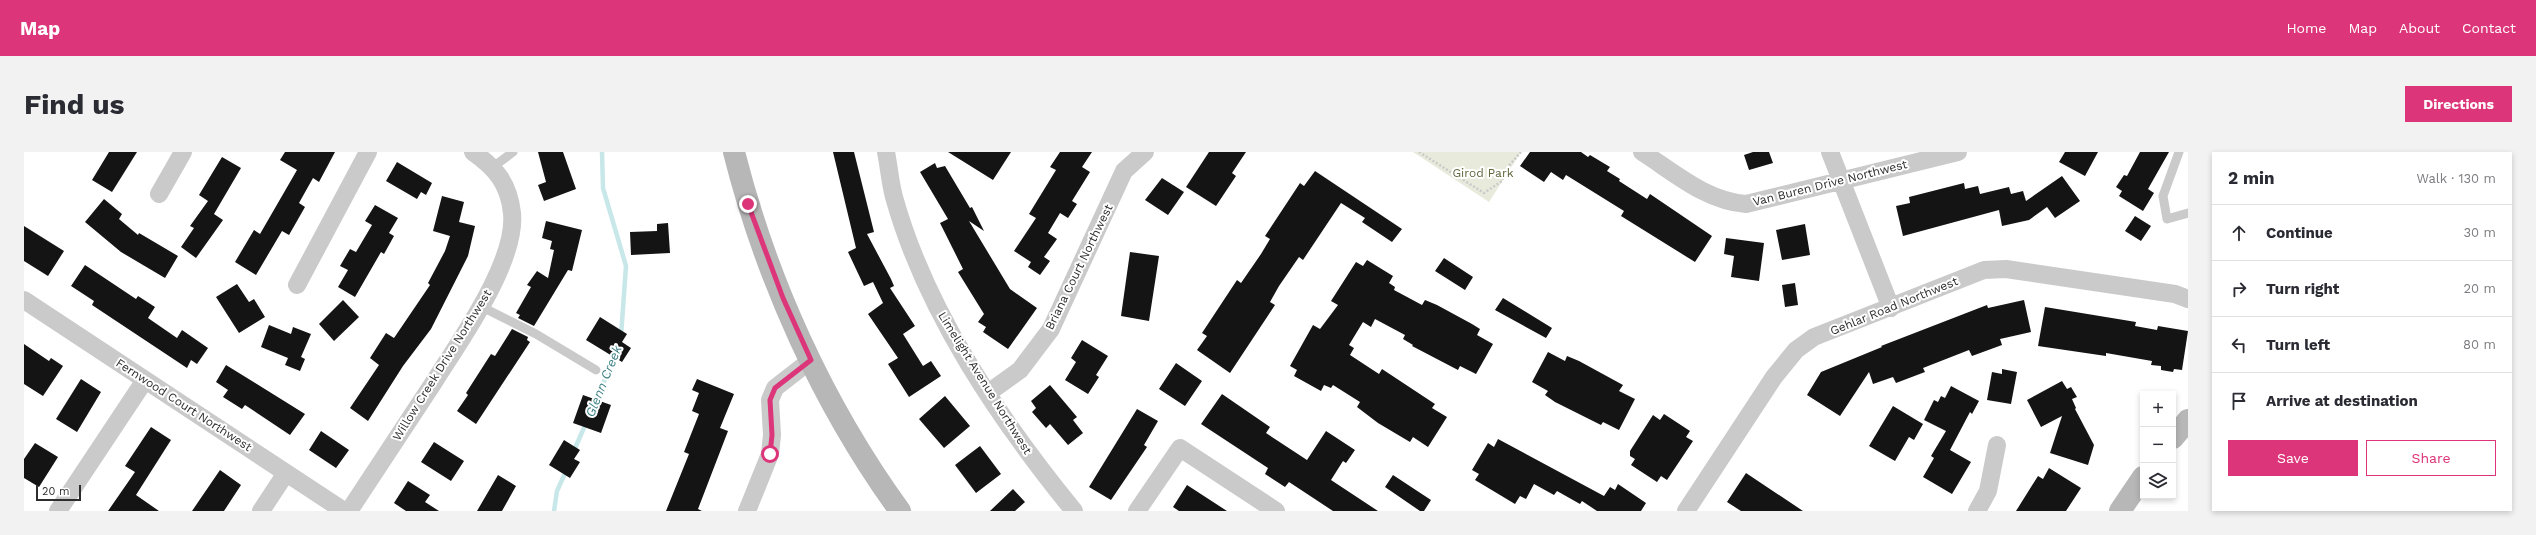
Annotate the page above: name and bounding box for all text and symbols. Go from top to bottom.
text: Map [20,17,60,40]
text: Home [2286,20,2326,36]
text: Map [2348,20,2377,36]
text: About [2399,20,2440,36]
text: Contact [2462,20,2516,36]
button: Directions [2405,86,2512,122]
text: Find us [24,88,124,121]
street label: Van Buren Drive Northwest [1751,157,1909,209]
park label: Girod Park [1452,166,1514,180]
text: 2 min [2228,168,2274,188]
text: Walk · 130 m [2417,171,2496,186]
route end [739,195,757,213]
street label: Briana Court Northwest [1042,202,1116,332]
icon: ahead [2228,222,2250,244]
text: Continue [2266,224,2333,242]
text: 30 m [2464,225,2496,240]
street label: Gehlar Road Northwest [1828,274,1960,338]
icon: right [2228,278,2250,300]
text: Turn right [2266,280,2339,298]
text: 20 m [2464,281,2496,296]
street label: Willow Creek Drive Northwest [390,287,494,443]
street label: Limelight Avenue Northwest [935,309,1035,457]
icon: left [2228,334,2250,356]
text: Turn left [2266,336,2330,354]
text: 80 m [2463,337,2496,352]
water label: Glenn Creek [582,342,625,419]
street label: Fernwood Court Northwest [113,356,255,454]
icon: arrive [2228,390,2250,412]
map controls [2140,391,2176,499]
button: + [2140,391,2176,427]
text: Arrive at destination [2266,392,2418,410]
button: − [2140,427,2176,463]
button: Save [2228,440,2358,476]
button: Share [2366,440,2496,476]
route start [761,445,779,463]
button: layers [2140,463,2176,499]
scale bar [36,483,81,502]
text: 20 m [42,485,70,498]

